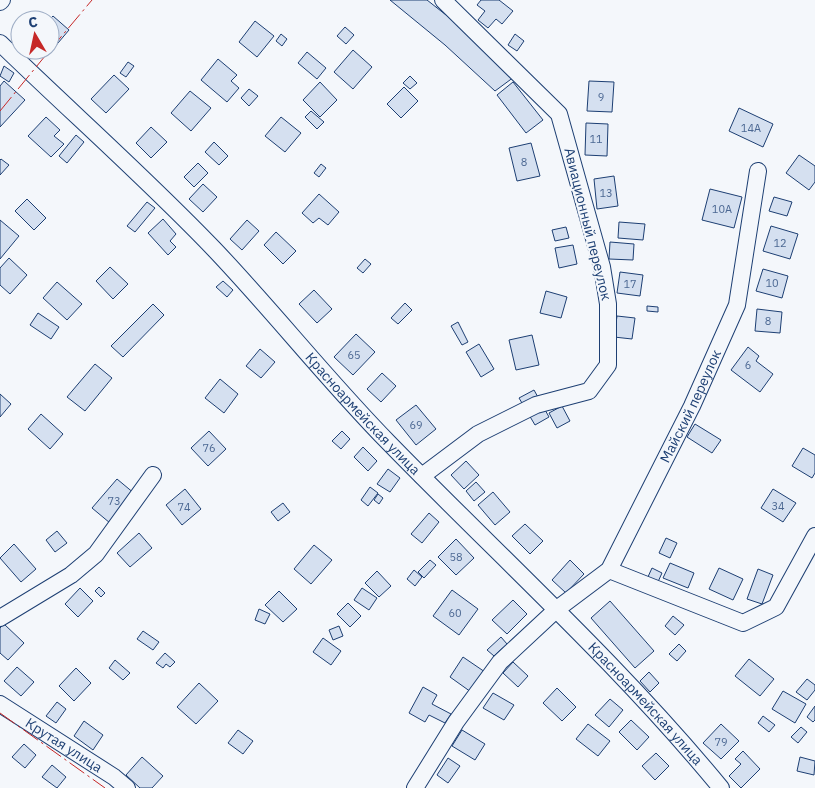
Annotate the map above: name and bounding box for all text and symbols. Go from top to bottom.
north arrow [10,10,60,60]
text: С [27,13,39,32]
house number: 9 [598,90,604,104]
house number: 14А [741,121,761,135]
house number: 11 [589,132,603,146]
street label: Авиационный переулок [560,146,616,303]
house number: 8 [521,155,527,169]
house number: 13 [599,186,613,200]
house number: 10А [712,202,732,216]
house number: 12 [773,236,787,250]
house number: 10 [765,276,779,290]
house number: 17 [623,277,637,291]
house number: 8 [765,314,771,328]
street label: Майский переулок [656,346,725,466]
house number: 65 [347,348,361,362]
street label: Красноармейская улица [301,349,425,479]
house number: 6 [745,358,751,372]
house number: 69 [409,418,423,432]
house number: 76 [202,441,216,455]
house number: 73 [107,494,121,508]
house number: 34 [771,499,785,513]
house number: 74 [177,500,191,514]
house number: 58 [449,550,463,564]
house number: 60 [448,606,462,620]
street label: Красноармейская улица [584,638,707,769]
street label: Крутая улица [22,714,106,777]
house number: 79 [714,735,728,749]

